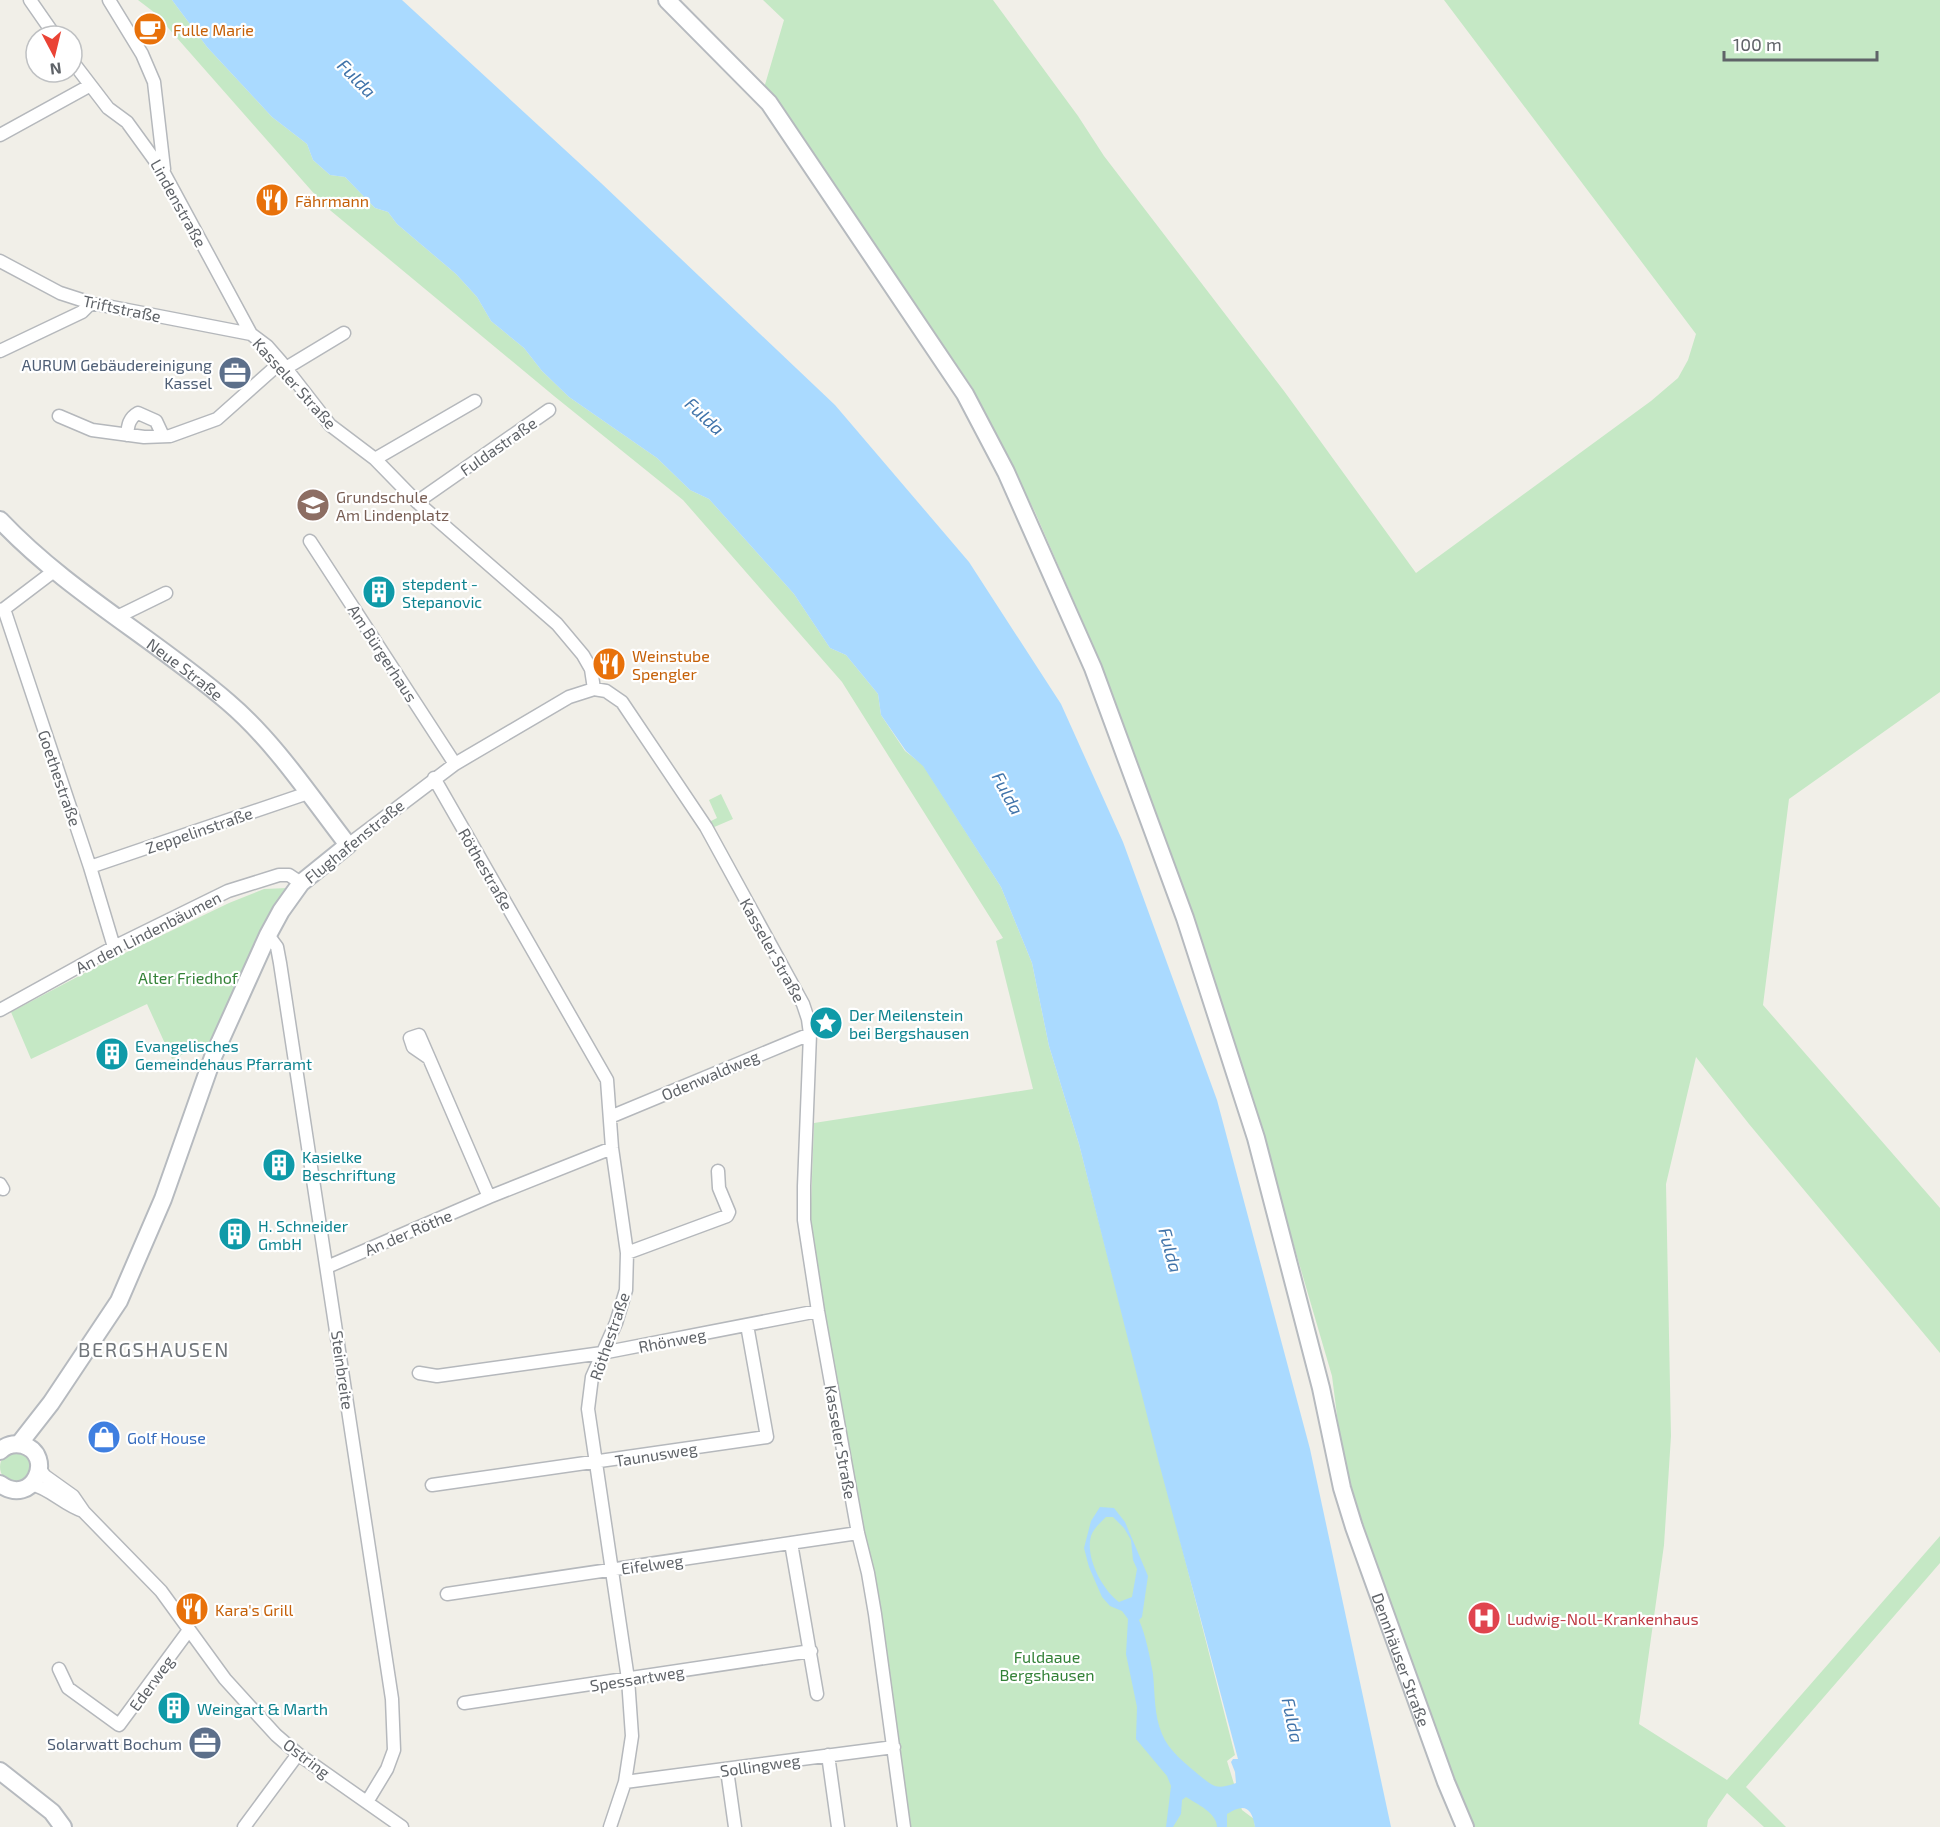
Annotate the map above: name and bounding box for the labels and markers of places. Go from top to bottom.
cafe icon: Fulle Marie [132,11,168,47]
place label: Fulle Marie [173,20,254,39]
restaurant icon: Fährmann [254,182,290,218]
place label: Fährmann [295,191,369,210]
place label: AURUM Gebäudereinigung Kassel [22,355,212,392]
office icon: AURUM Gebäudereinigung Kassel [217,355,253,391]
school or university icon: Grundschule Am Lindenplatz [295,487,331,523]
place label: Grundschule Am Lindenplatz [336,487,449,524]
building icon: stepdent - Stepanovic [361,574,397,610]
place label: stepdent - Stepanovic [402,574,482,611]
restaurant icon: Weinstube Spengler [591,646,627,682]
place label: Weinstube Spengler [632,646,710,683]
place icon: Der Meilenstein bei Bergshausen [808,1005,844,1041]
place label: Der Meilenstein bei Bergshausen [849,1005,969,1042]
building icon: Evangelisches Gemeindehaus Pfarramt [94,1036,130,1072]
place label: Evangelisches Gemeindehaus Pfarramt [135,1036,312,1073]
building icon: Kasielke Beschriftung [261,1147,297,1183]
place label: Kasielke Beschriftung [302,1147,396,1184]
building icon: H. Schneider GmbH [217,1216,253,1252]
place label: H. Schneider GmbH [258,1216,349,1253]
shop icon: Golf House [86,1419,122,1455]
place label: Golf House [127,1428,206,1447]
restaurant icon: Kara's Grill [174,1591,210,1627]
place label: Kara's Grill [215,1600,293,1619]
hospital icon: Ludwig-Noll-Krankenhaus [1466,1600,1502,1636]
place label: Ludwig-Noll-Krankenhaus [1507,1609,1699,1628]
building icon: Weingart & Marth [156,1690,192,1726]
place label: Weingart & Marth [197,1699,328,1718]
office icon: Solarwatt Bochum [187,1725,223,1761]
place label: Solarwatt Bochum [47,1734,182,1753]

